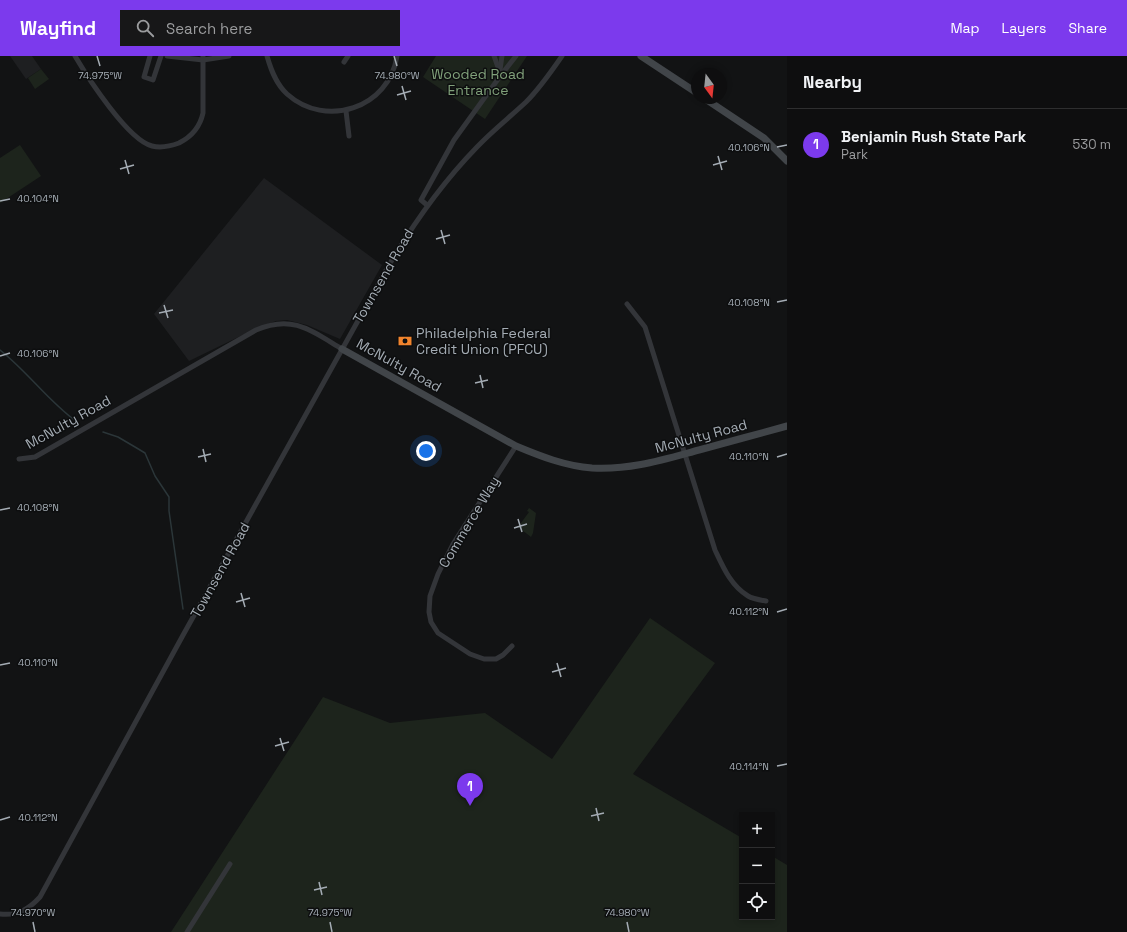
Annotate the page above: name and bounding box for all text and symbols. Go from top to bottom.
search box [120,10,400,46]
text: Wayfind [20,16,96,41]
icon: search [134,17,156,39]
text: Search here [166,19,252,38]
text: Map [950,19,980,37]
text: Layers [1002,19,1046,37]
text: Share [1068,19,1107,37]
park label: Wooded Road Entrance [431,65,525,99]
north arrow [691,68,727,104]
text: 74.975°W [78,69,122,82]
text: 74.980°W [374,69,420,82]
text: Nearby [803,71,862,93]
text: Benjamin Rush State Park [841,127,1026,146]
text: 1 [813,136,819,153]
text: 530 m [1073,136,1111,153]
text: 40.106°N [728,141,770,154]
text: Park [841,146,868,163]
text: 40.104°N [17,192,59,205]
street label: Townsend Road [349,225,417,327]
text: 40.108°N [728,296,770,309]
place label: Philadelphia Federal Credit Union (PFCU) [416,324,551,358]
bank icon: Philadelphia Federal Credit Union (PFCU) [397,333,413,349]
street label: McNulty Road [353,334,445,396]
text: 40.106°N [17,347,59,360]
street label: McNulty Road [22,391,114,453]
street label: McNulty Road [653,415,749,457]
your location [416,441,436,461]
text: 40.110°N [729,450,769,463]
street label: Commerce Way [435,473,503,571]
text: 40.108°N [17,501,59,514]
street label: Townsend Road [186,519,254,621]
text: 40.112°N [729,605,769,618]
text: 40.110°N [18,656,58,669]
text: 40.114°N [729,760,769,773]
pin: 1 [457,773,483,806]
text: 40.112°N [18,811,58,824]
map controls [739,812,775,920]
button: + [739,812,775,848]
button: − [739,848,775,884]
button: locate [739,884,775,920]
text: 74.970°W [11,906,55,919]
text: 74.975°W [308,906,352,919]
text: 74.980°W [604,906,650,919]

